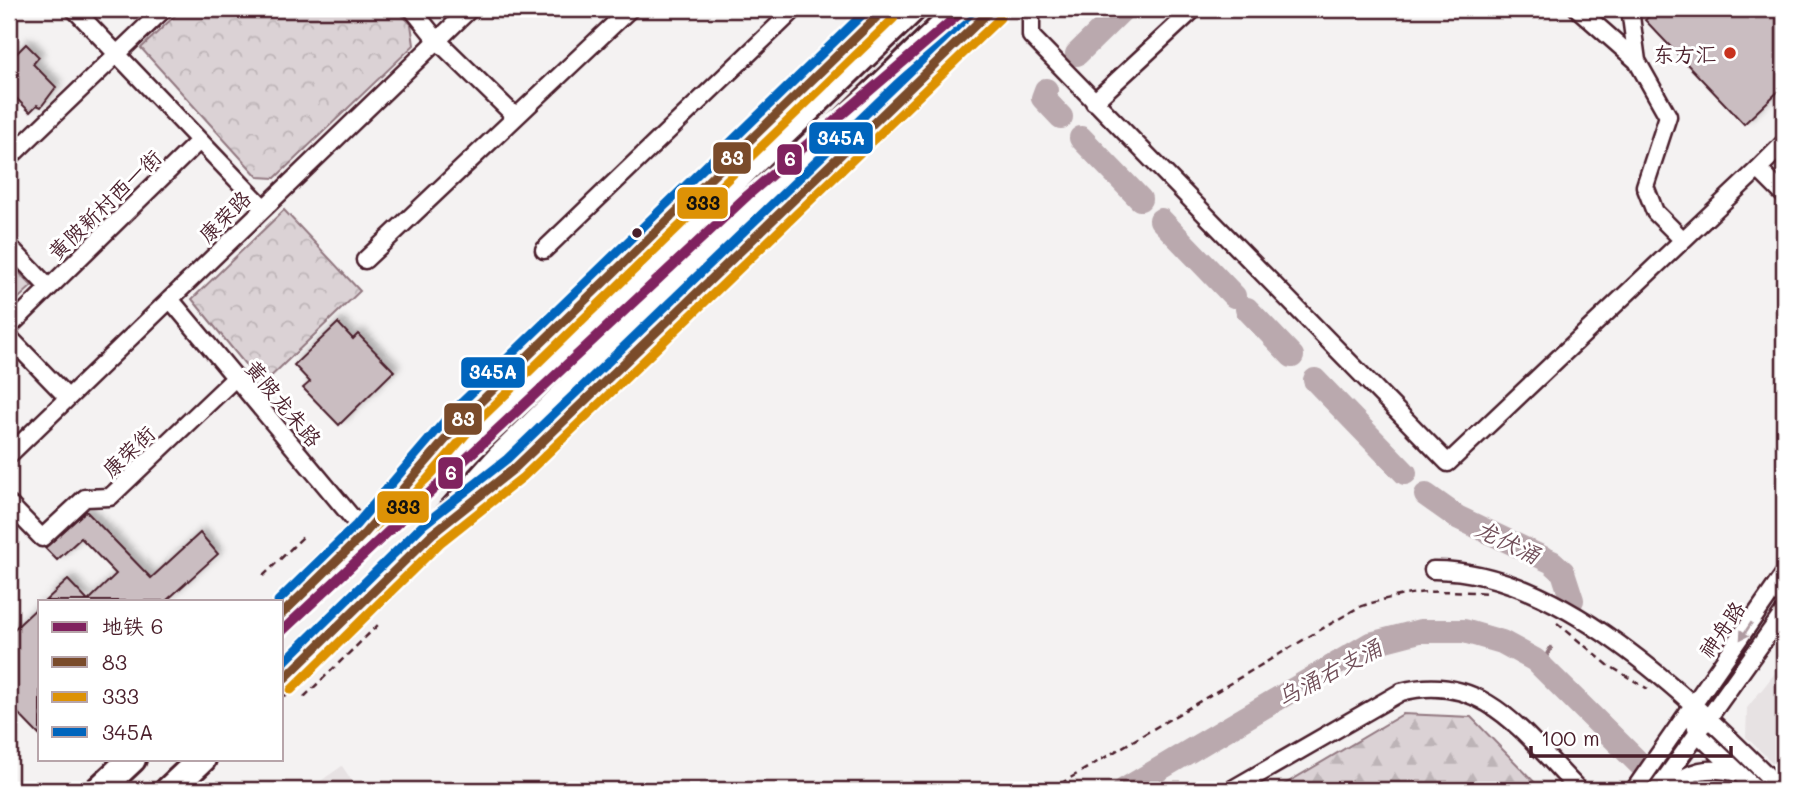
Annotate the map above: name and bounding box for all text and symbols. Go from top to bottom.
place label: 东方汇 [1653,40,1716,67]
marker: 东方汇 [1722,45,1738,61]
line badge: 345A [808,121,874,155]
text: 345A [817,125,865,150]
line badge: 83 [712,141,752,175]
street label: 黄陂新村西一街 [42,143,166,265]
line badge: 6 [776,143,803,176]
text: 83 [720,145,744,170]
text: 6 [784,146,796,171]
street label: 康荣路 [192,184,256,248]
line badge: 333 [676,186,729,220]
text: 333 [686,190,720,215]
unlabelled marker [630,226,644,240]
street label: 黄陂龙朱路 [240,354,328,452]
line badge: 345A [460,356,526,389]
text: 345A [469,359,517,384]
line badge: 83 [443,402,483,436]
text: 83 [451,406,475,431]
street label: 康荣街 [96,419,160,483]
line badge: 6 [437,456,464,490]
text: 6 [445,460,457,485]
line badge: 333 [376,490,430,524]
text: 333 [386,494,420,519]
water label: 龙伏涌 [1470,512,1546,570]
street label: 神舟路 [1692,595,1750,663]
legend [38,600,284,760]
text: 地铁 6 [102,612,163,639]
one-way arrow [1739,622,1753,640]
water label: 乌涌右支涌 [1271,631,1388,712]
text: 83 [102,648,127,675]
text: 333 [102,682,139,709]
scale bar [1531,715,1730,759]
text: 345A [102,718,153,745]
text: 100 m [1541,724,1600,751]

